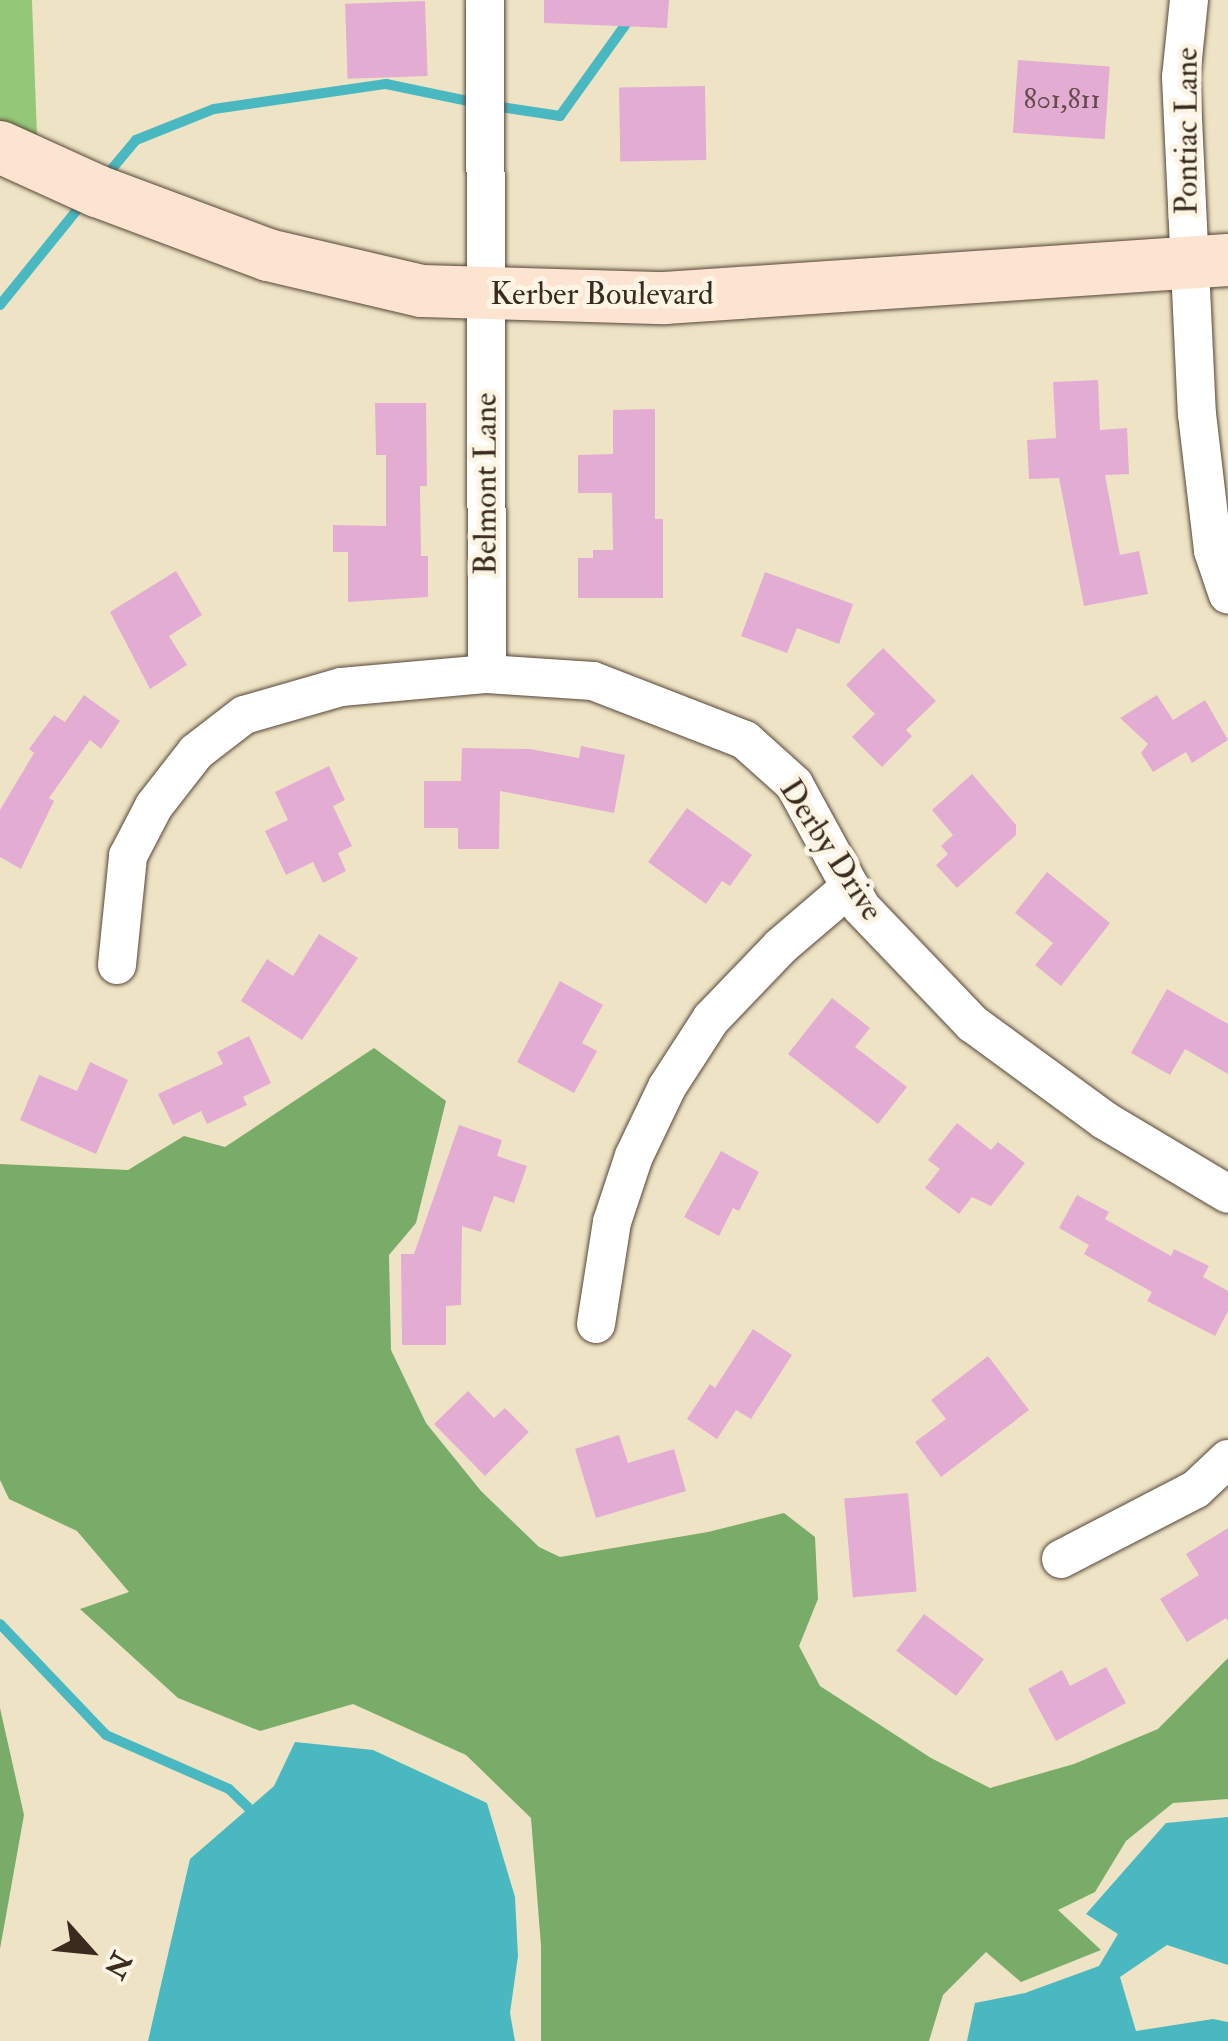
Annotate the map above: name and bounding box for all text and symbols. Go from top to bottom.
street label: Pontiac Lane [1168,47,1206,215]
house number: 801,811 [1023,83,1101,117]
street label: Kerber Boulevard [490,275,714,313]
street label: Belmont Lane [467,393,505,575]
street label: Derby Drive [771,772,891,928]
north arrow [40,1901,140,2001]
text: N [96,1946,138,1984]

